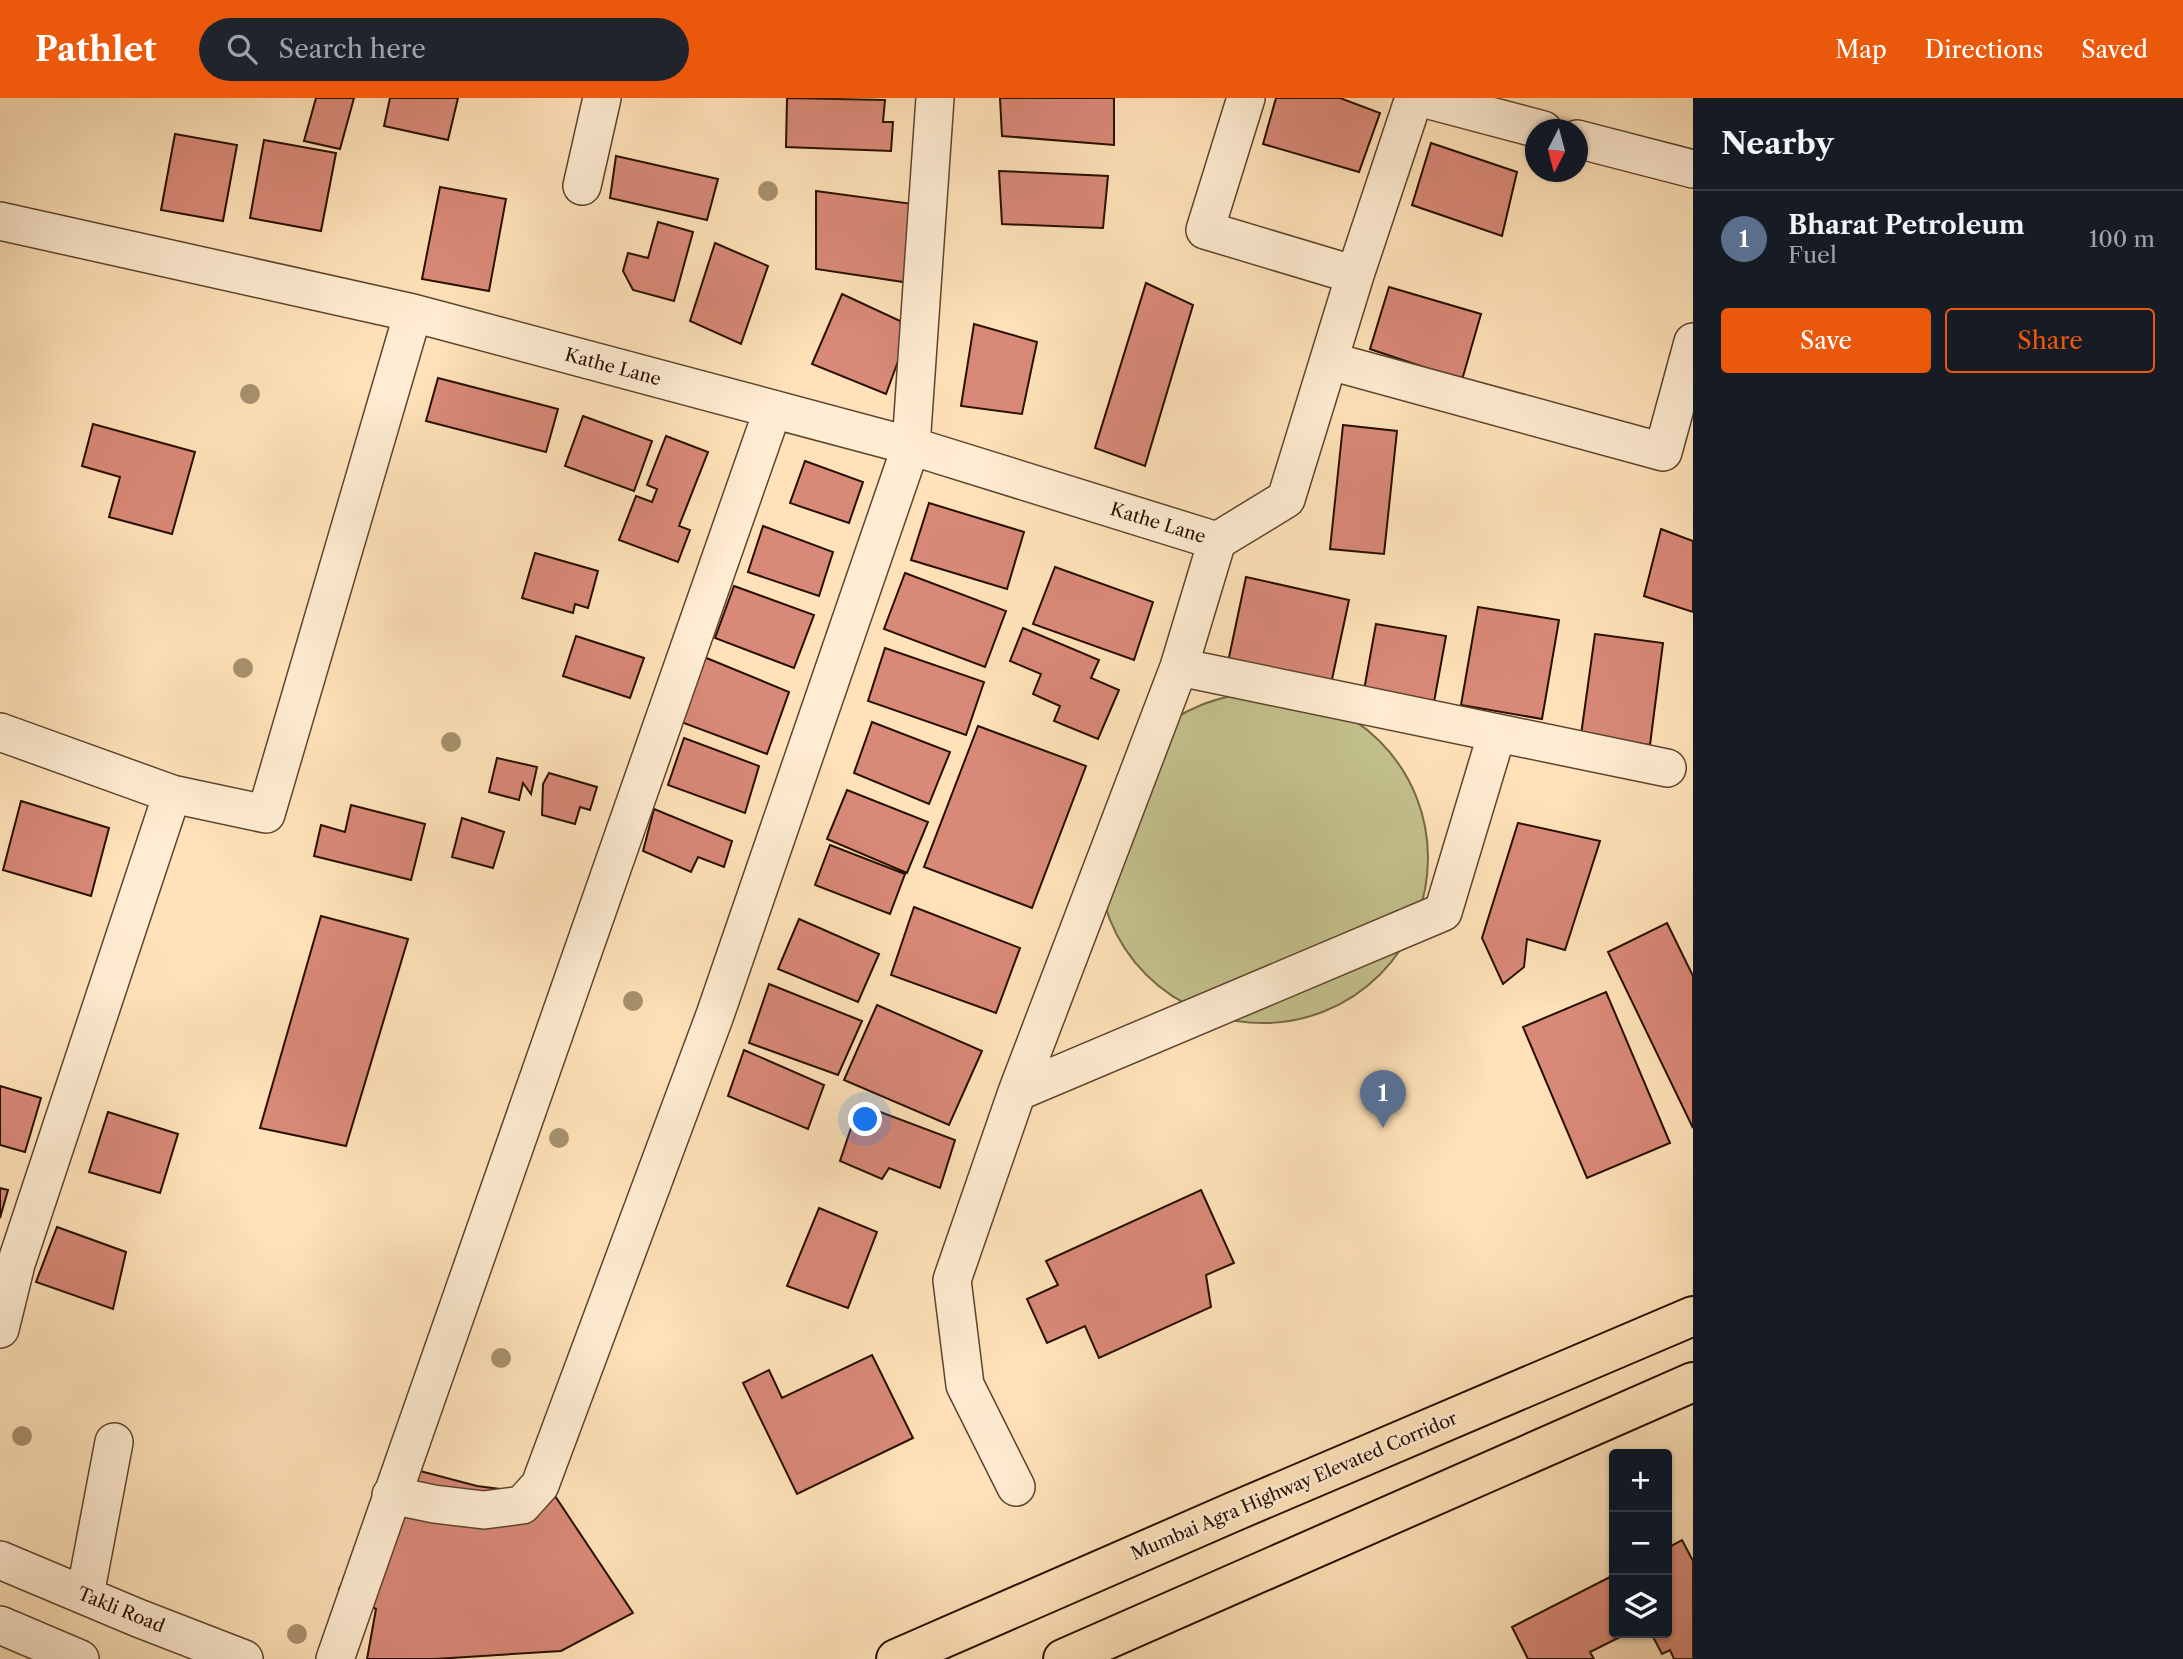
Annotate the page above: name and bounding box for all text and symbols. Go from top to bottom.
search box [199,18,689,81]
text: Pathlet [35,29,157,70]
icon: search [223,30,261,68]
text: Search here [279,33,426,65]
text: Map [1835,35,1887,64]
text: Directions [1925,35,2043,64]
text: Saved [2081,35,2148,64]
north arrow [1525,119,1588,182]
text: Nearby [1721,125,1834,162]
text: Bharat Petroleum [1788,209,2025,241]
text: 1 [1739,225,1749,253]
text: 100 m [2089,225,2155,253]
text: Fuel [1788,241,1837,269]
button: Save [1721,308,1931,373]
button: Share [1945,308,2155,373]
street label: Kathe Lane [563,344,663,390]
street label: Kathe Lane [1108,498,1208,548]
pin: 1 [1360,1070,1406,1128]
your location [848,1102,882,1136]
street label: Mumbai Agra Highway Elevated Corridor [1128,1407,1461,1565]
map controls [1609,1449,1672,1638]
button: + [1609,1449,1672,1512]
button: − [1609,1512,1672,1575]
button: layers [1609,1575,1672,1638]
street label: Takli Road [74,1583,168,1637]

